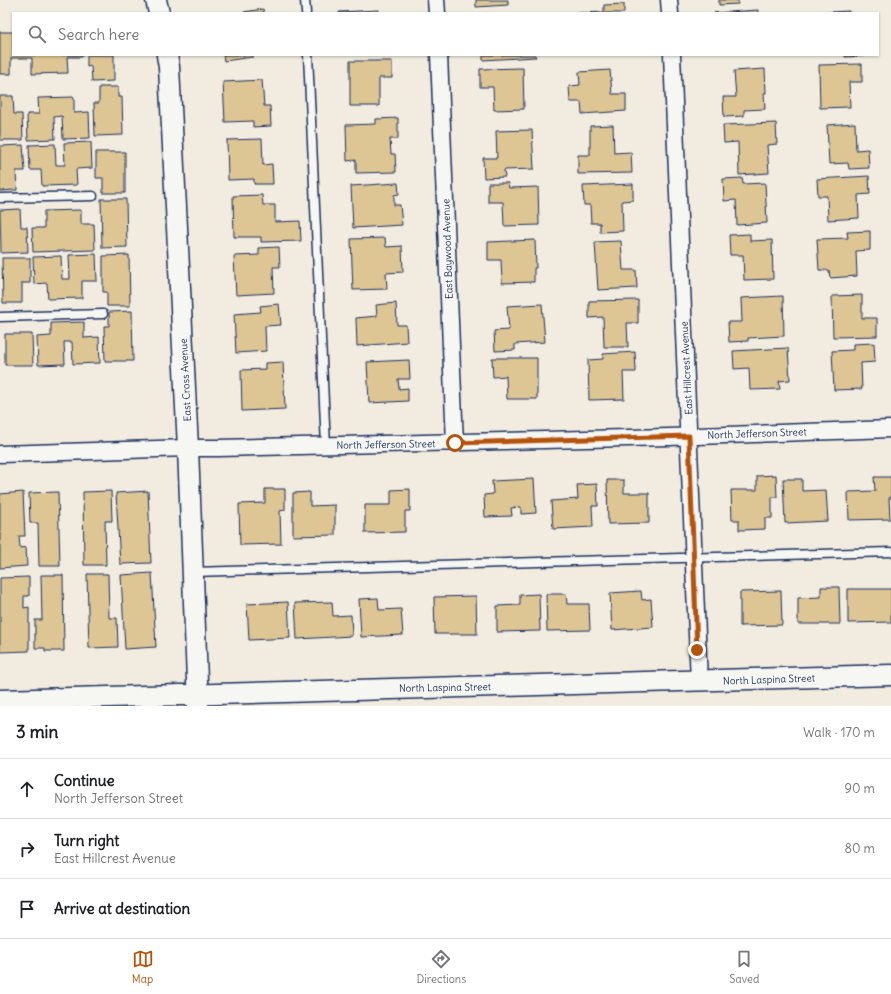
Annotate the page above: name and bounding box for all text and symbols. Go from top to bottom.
search box [12,12,879,56]
icon: search [26,23,48,45]
text: Search here [58,25,139,44]
street label: East Baywood Avenue [439,199,456,299]
street label: East Hillcrest Avenue [678,321,695,415]
street label: East Cross Avenue [177,338,194,422]
street label: North Jefferson Street [707,425,807,442]
route start [446,434,464,452]
street label: North Jefferson Street [336,437,436,452]
route end [688,641,706,659]
street label: North Laspina Street [723,671,816,688]
street label: North Laspina Street [399,680,492,695]
text: 3 min [16,721,58,743]
text: Walk · 170 m [803,724,875,741]
text: Continue [54,771,115,790]
icon: ahead [16,778,38,800]
text: 90 m [844,780,875,797]
text: North Jefferson Street [54,790,183,807]
text: Turn right [54,831,119,850]
icon: right [16,838,38,860]
text: 80 m [844,840,875,857]
text: East Hillcrest Avenue [54,850,176,867]
icon: arrive [16,898,38,920]
text: Arrive at destination [54,899,190,918]
tab: Map [132,948,154,986]
tab: Directions [417,948,466,986]
tab: Saved [729,948,759,986]

